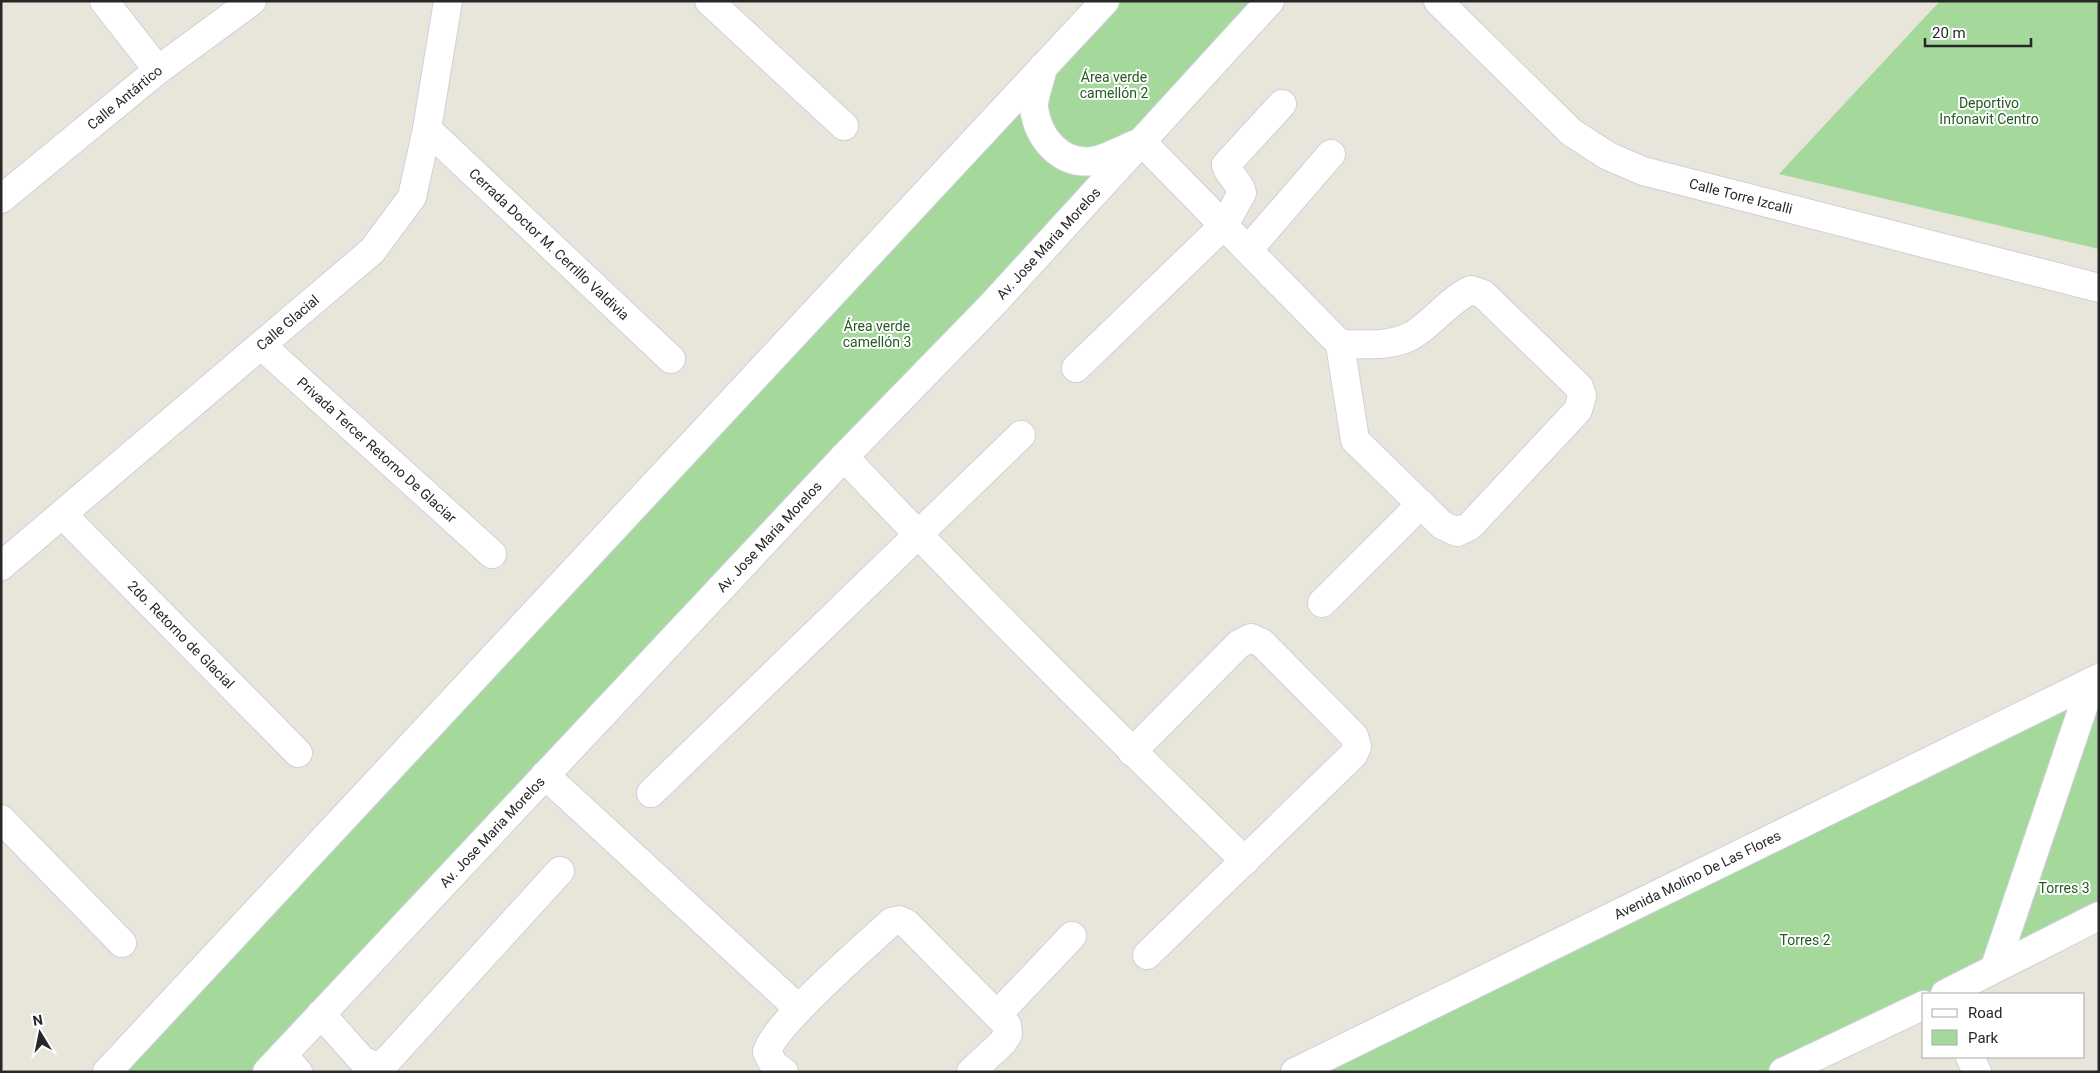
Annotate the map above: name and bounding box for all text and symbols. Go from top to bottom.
scale bar [1925,15,2031,47]
text: 20 m [1932,24,1966,42]
street label: Calle Antártico [84,62,165,133]
park label: Área verde camellón 2 [1080,68,1148,101]
park label: Deportivo Infonavit Centro [1939,95,2039,127]
street label: Cerrada Doctor M. Cerrillo Valdivia [466,165,632,323]
street label: Calle Torre Izcalli [1688,175,1794,217]
street label: Av. Jose Maria Morelos [993,184,1104,303]
street label: Calle Glacial [253,292,322,354]
park label: Área verde camellón 3 [843,317,911,350]
street label: Privada Tercer Retorno De Glaciar [294,374,460,526]
street label: Av. Jose Maria Morelos [713,478,825,595]
street label: 2do. Retorno de Glacial [125,577,238,692]
street label: Av. Jose Maria Morelos [436,773,548,891]
street label: Avenida Molino De Las Flores [1611,827,1783,922]
park label: Torres 3 [2038,880,2090,896]
park label: Torres 2 [1779,932,1831,948]
legend [1922,993,2085,1058]
text: Road [1968,1004,2002,1022]
north arrow [15,1008,65,1058]
text: N [31,1011,44,1029]
text: Park [1968,1029,1999,1047]

